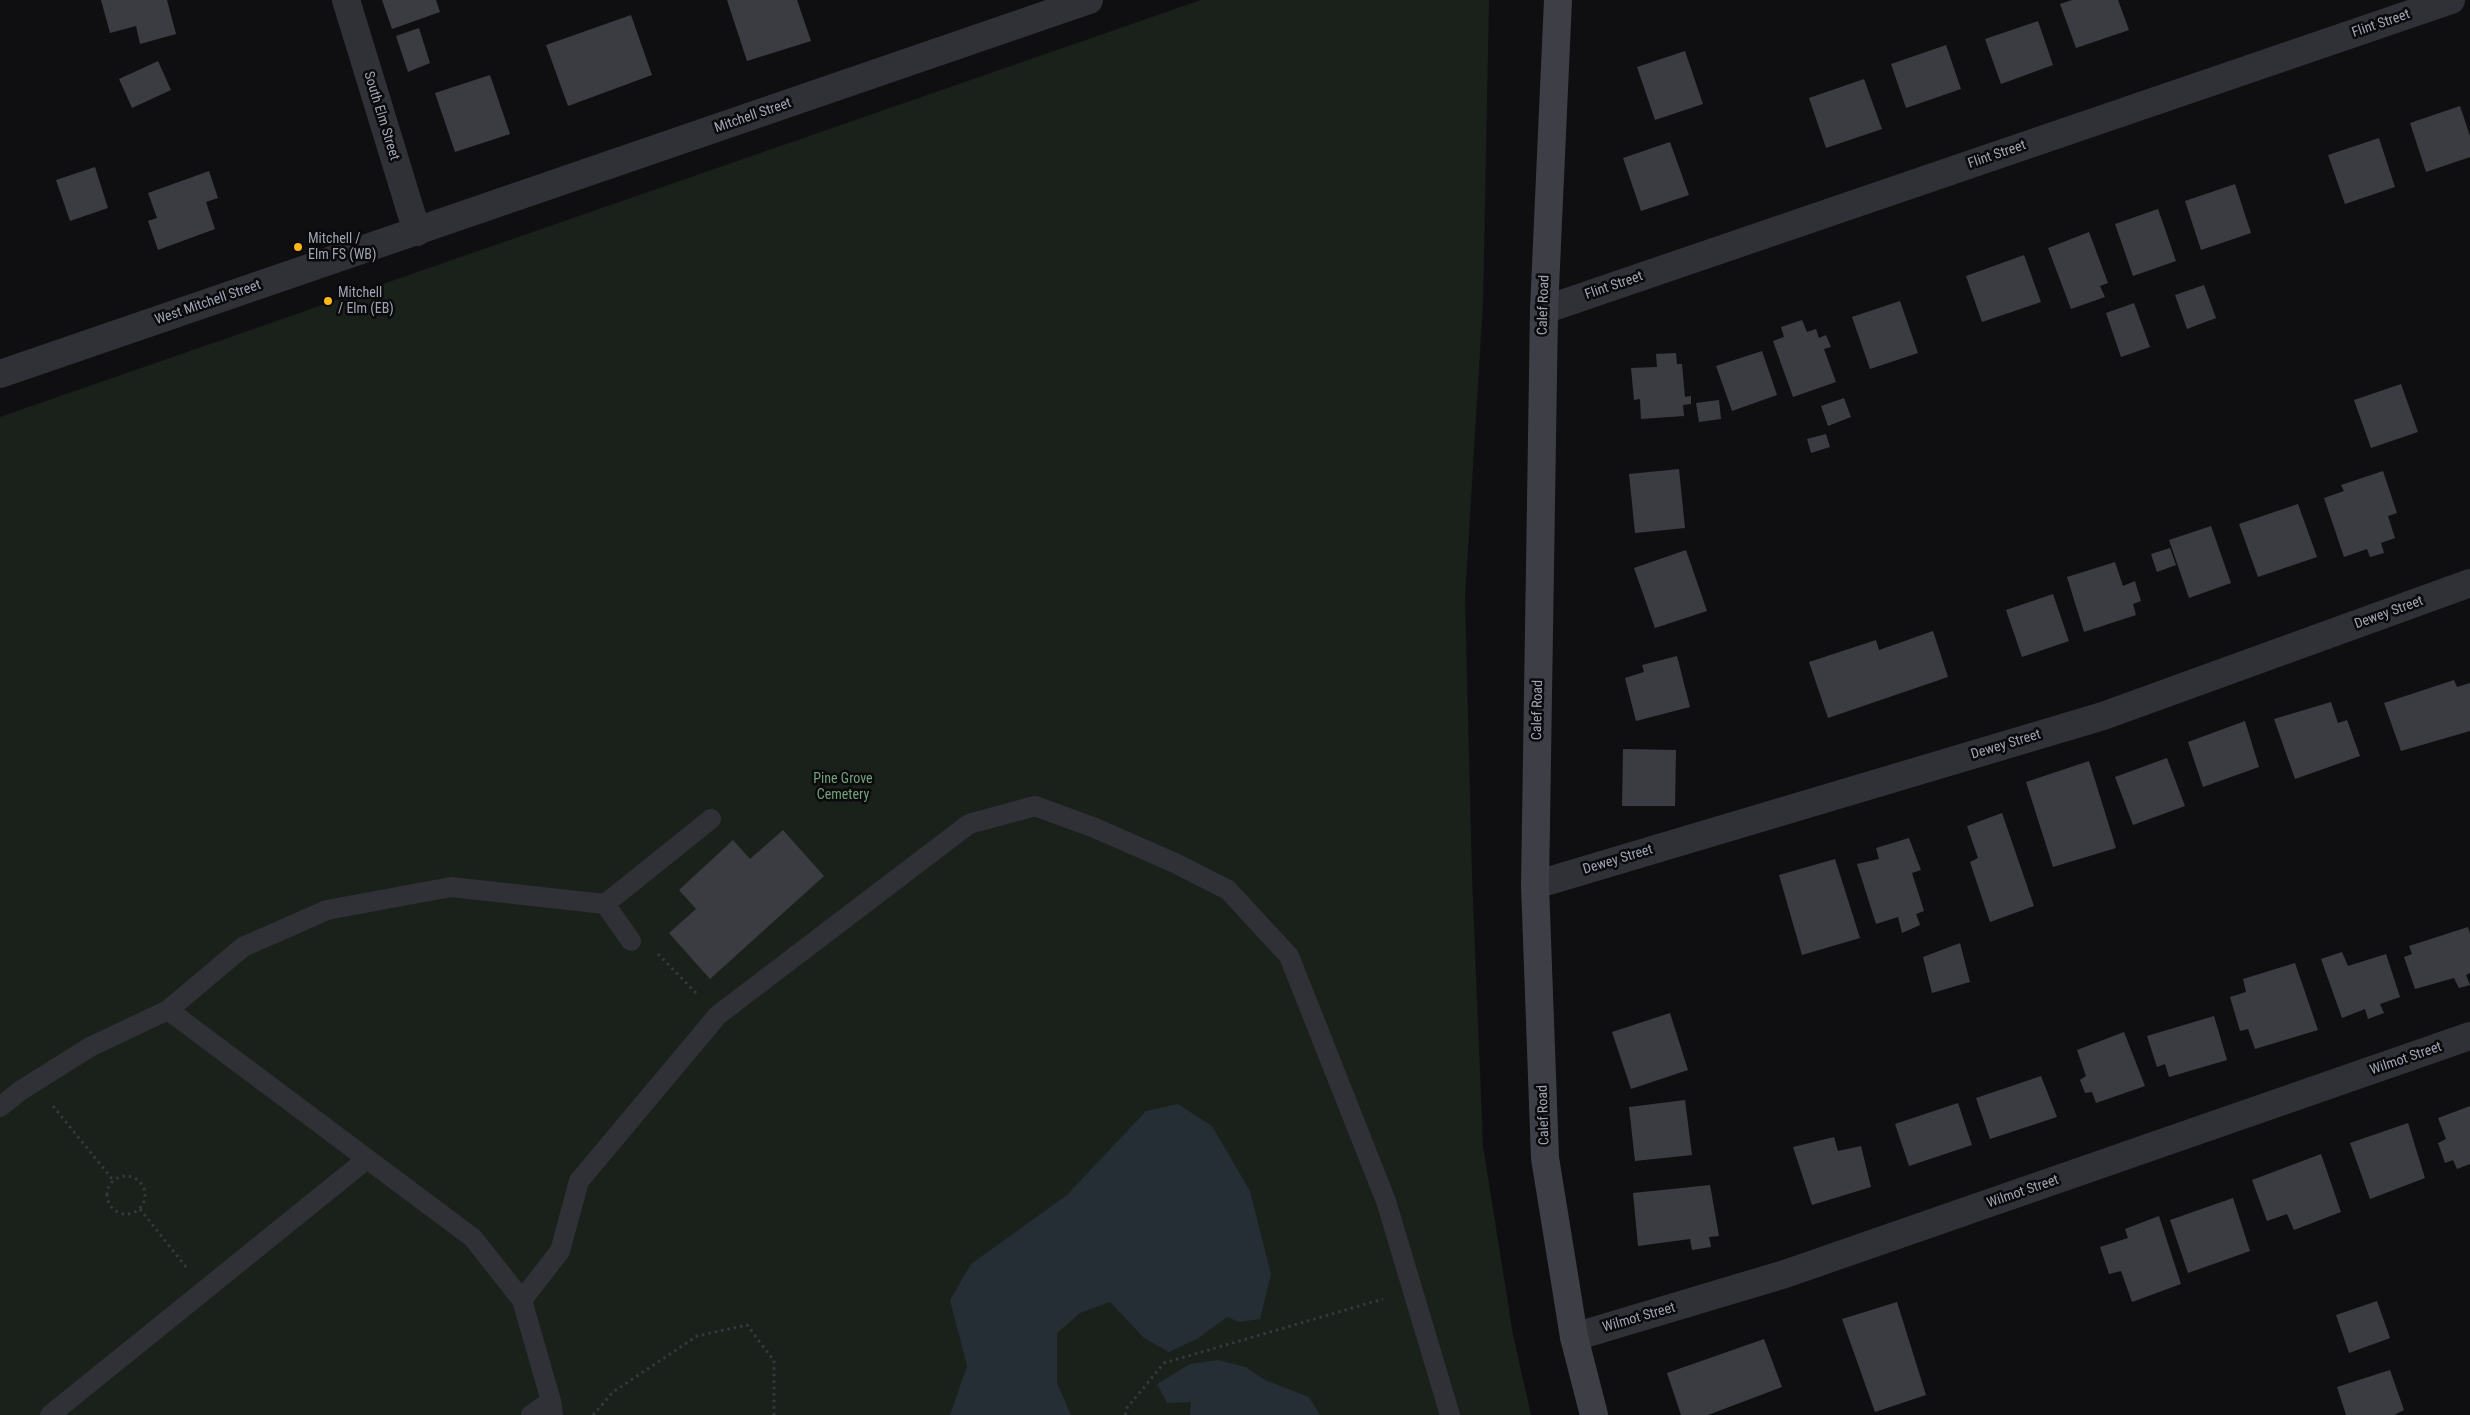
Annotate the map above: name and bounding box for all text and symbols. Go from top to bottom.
street label: Flint Street [2350,6,2412,42]
street label: South Elm Street [360,70,402,162]
street label: Mitchell Street [712,95,794,137]
street label: Flint Street [1966,137,2028,173]
place label: Mitchell / Elm FS (WB) [308,231,376,264]
marker: Mitchell / Elm FS (WB) [292,241,304,253]
street label: Flint Street [1583,268,1645,304]
street label: Calef Road [1535,275,1553,335]
street label: West Mitchell Street [153,277,263,329]
place label: Mitchell / Elm (EB) [338,285,394,318]
marker: Mitchell / Elm (EB) [322,295,334,307]
street label: Dewey Street [2352,593,2426,633]
street label: Calef Road [1529,680,1547,740]
street label: Dewey Street [1969,726,2043,764]
park label: Pine Grove Cemetery [813,771,873,804]
street label: Dewey Street [1581,841,1655,879]
street label: Wilmot Street [2368,1039,2444,1079]
street label: Calef Road [1535,1085,1553,1145]
street label: Wilmot Street [1985,1172,2061,1212]
street label: Wilmot Street [1601,1300,1677,1336]

